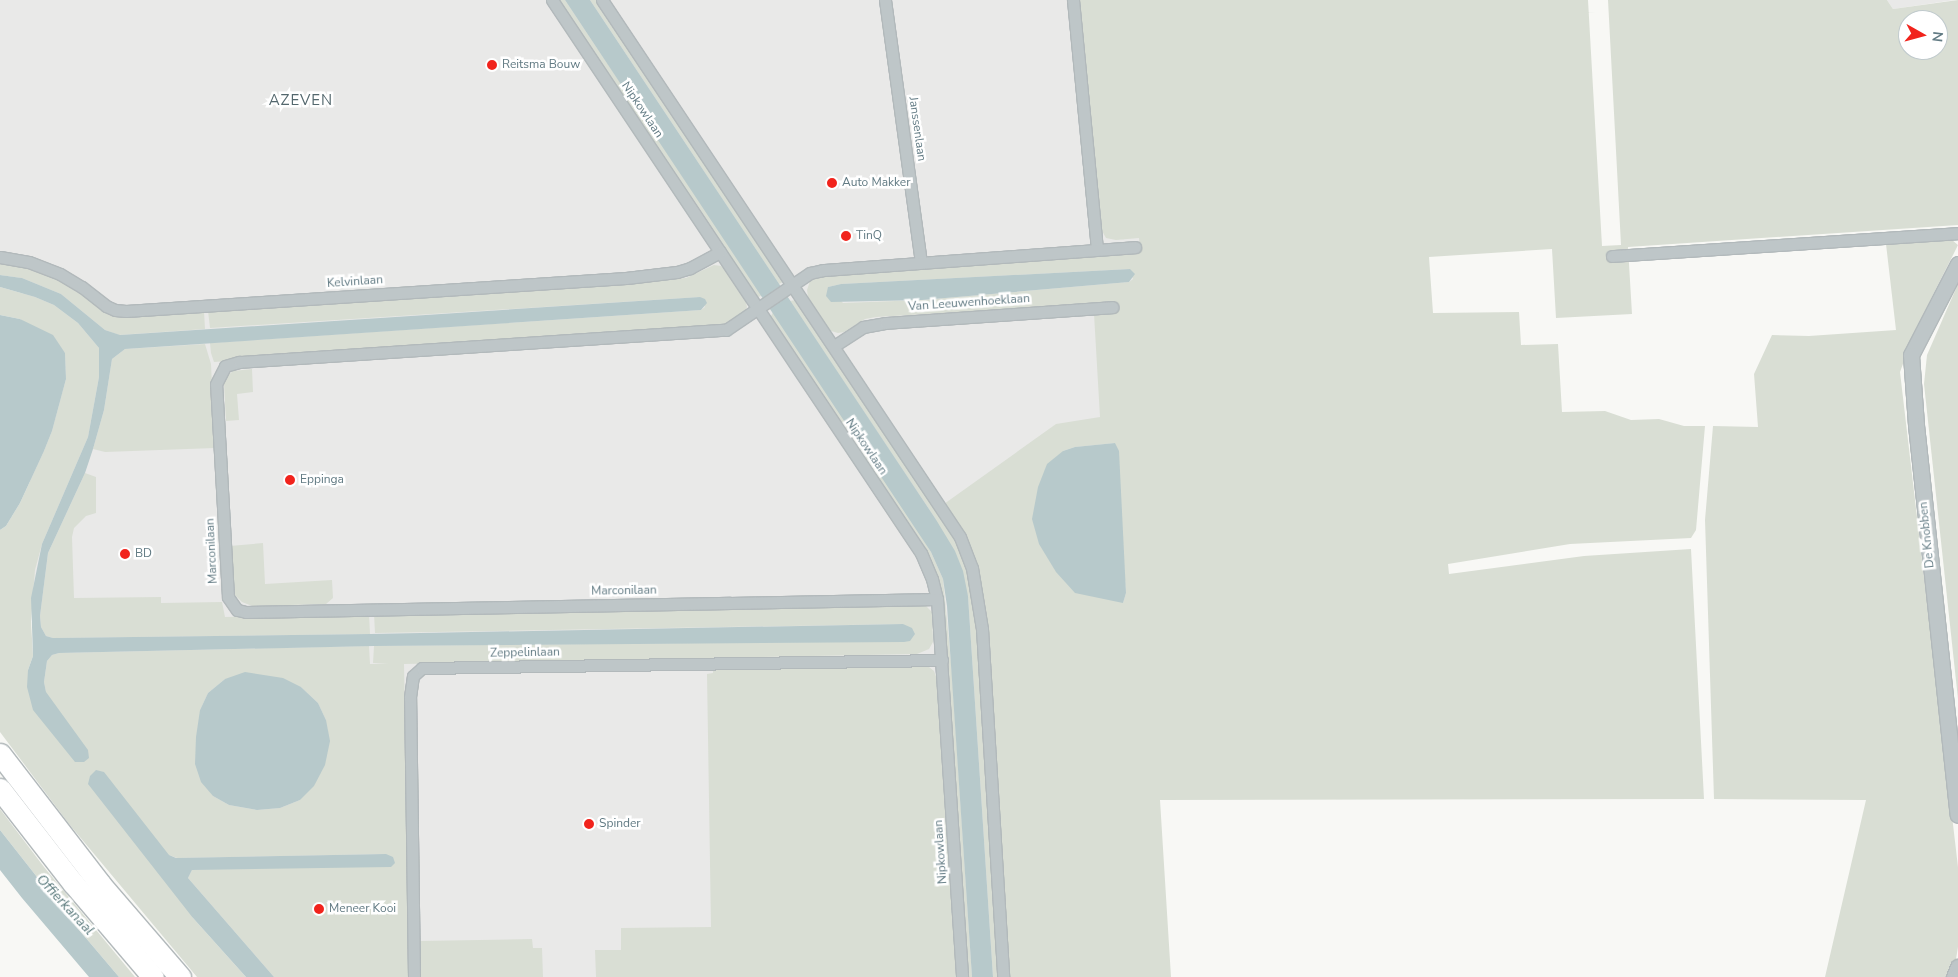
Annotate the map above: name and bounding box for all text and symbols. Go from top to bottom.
north arrow [1898,10,1948,60]
text: N [1927,30,1947,43]
place label: Reitsma Bouw [502,58,580,72]
marker: Reitsma Bouw [486,59,498,71]
street label: Nipkowlaan [618,79,666,141]
district label: AZEVEN [268,92,334,110]
street label: Janssenlaan [905,96,929,162]
place label: Auto Makker [842,176,911,190]
marker: Auto Makker [826,177,838,189]
place label: TinQ [856,229,882,243]
marker: TinQ [840,230,852,242]
street label: Kelvinlaan [327,273,383,291]
street label: Van Leeuwenhoeklaan [908,292,1030,314]
street label: Nipkowlaan [842,416,890,478]
place label: Eppinga [300,473,344,487]
marker: Eppinga [284,474,296,486]
street label: De Knobben [1916,501,1938,569]
street label: Marconilaan [203,518,221,584]
place label: BD [135,547,152,561]
marker: BD [119,548,131,560]
street label: Marconilaan [591,583,657,599]
street label: Zeppelinlaan [490,645,560,661]
place label: Spinder [599,817,641,831]
marker: Spinder [583,818,595,830]
street label: Nipkowlaan [932,819,950,885]
water label: Offierkanaal [33,871,97,939]
place label: Meneer Kooi [329,902,396,916]
marker: Meneer Kooi [313,903,325,915]

